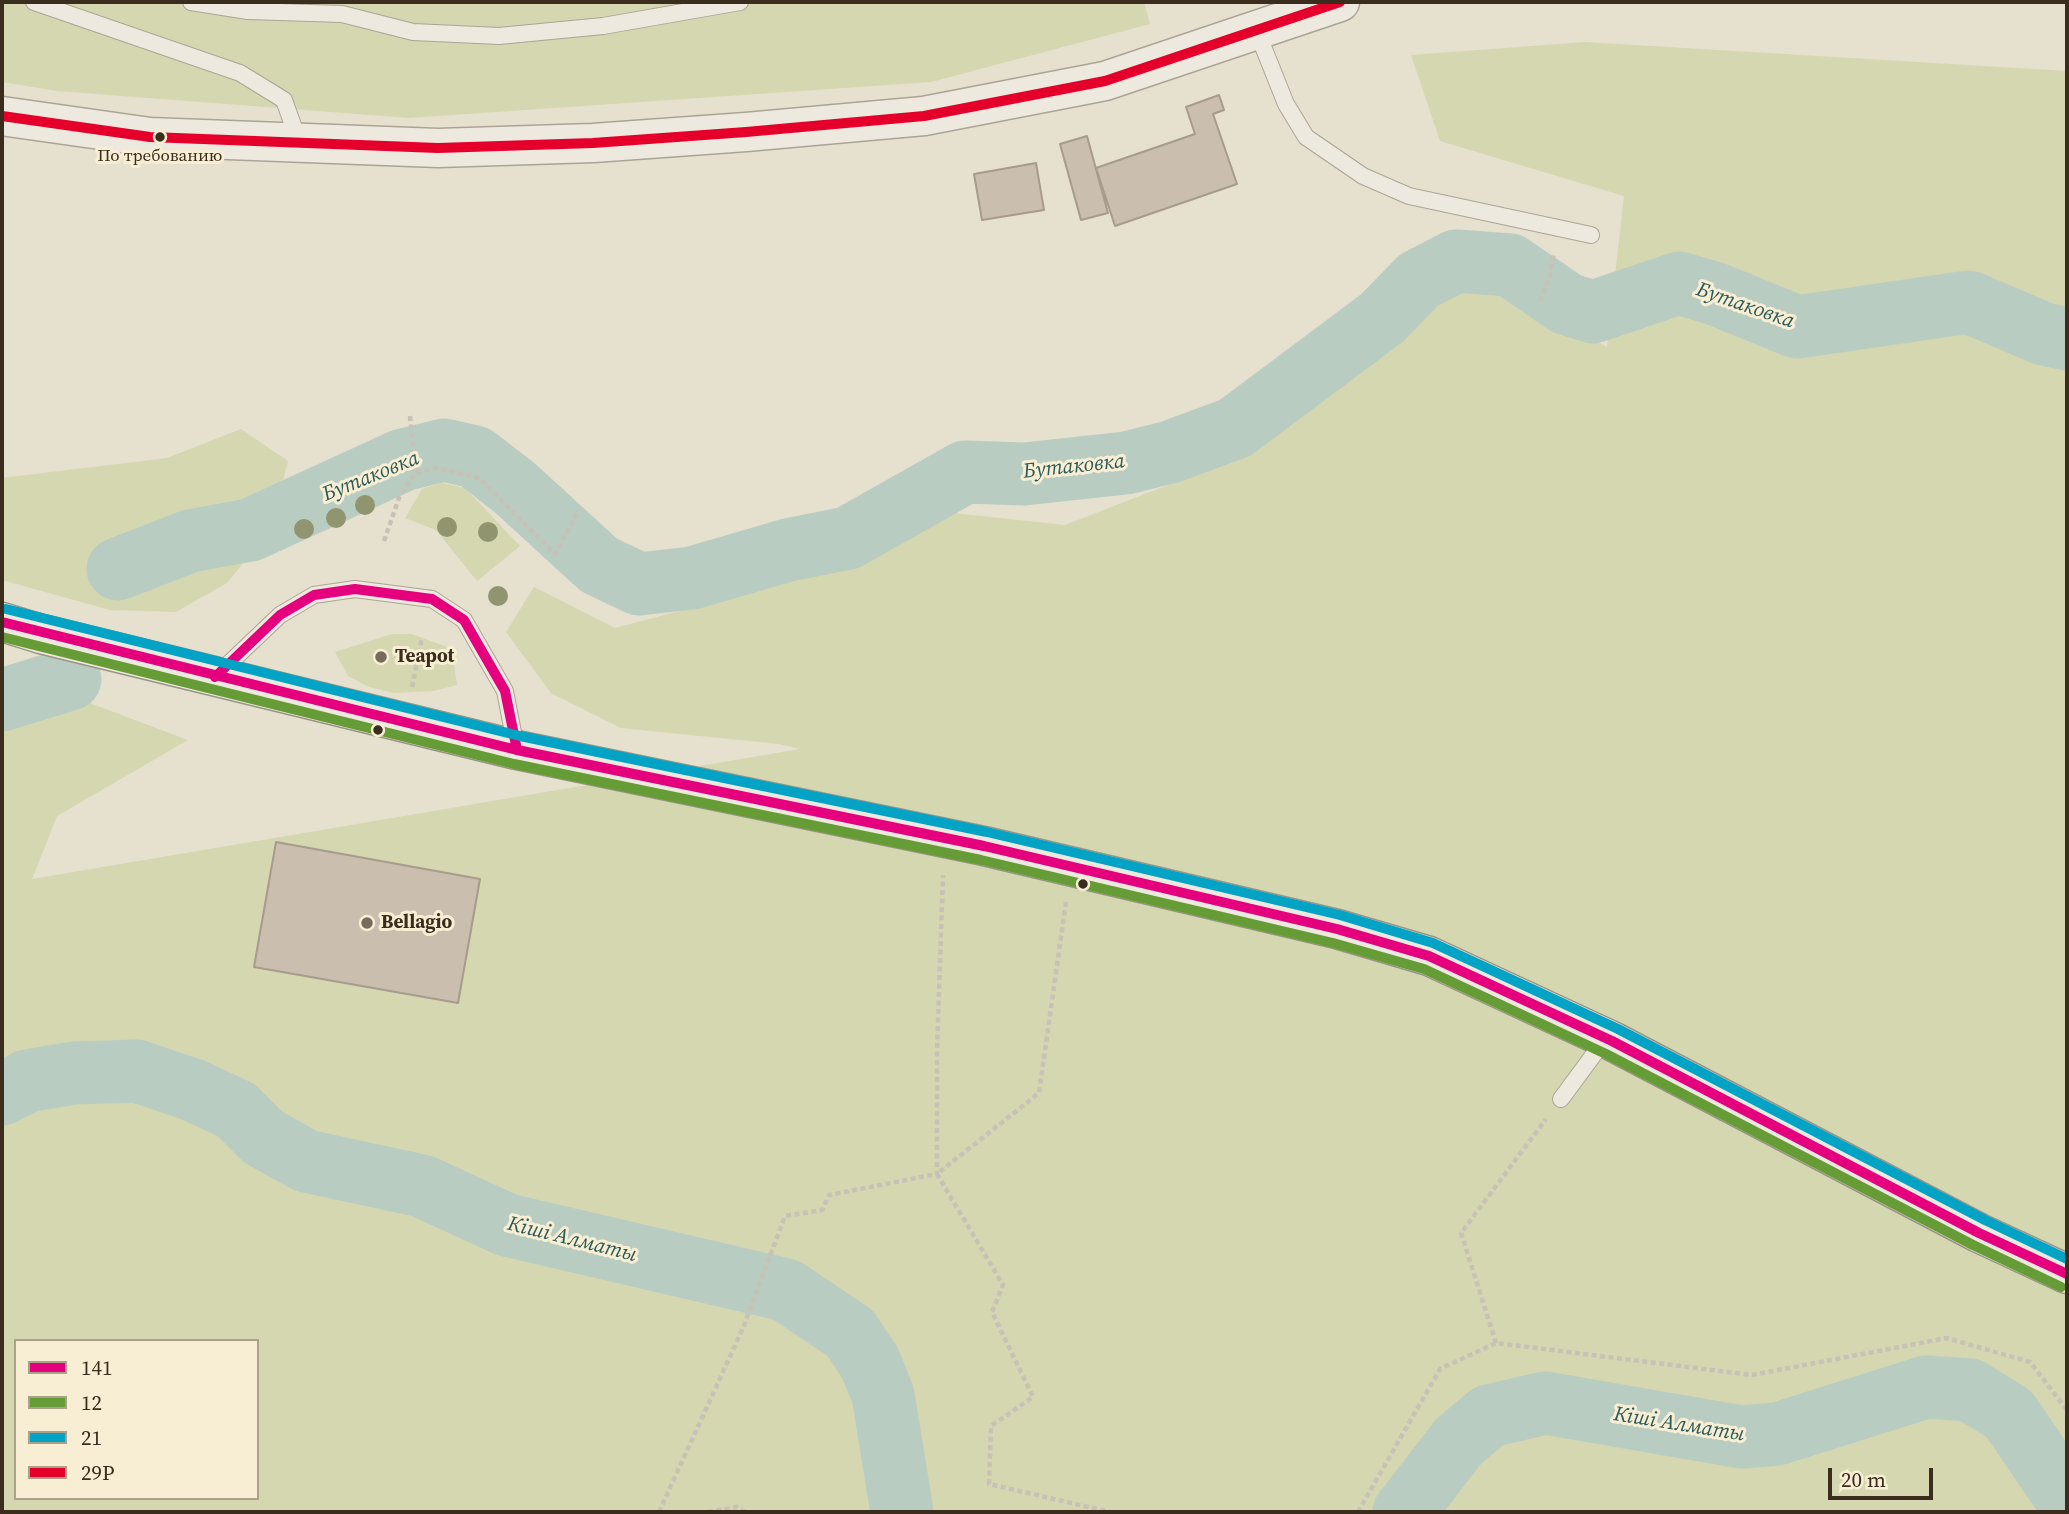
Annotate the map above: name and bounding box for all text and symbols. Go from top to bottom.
marker: По требованию [153,130,167,144]
place label: По требованию [98,147,222,167]
water label: Бутаковка [1693,277,1797,335]
water label: Бутаковка [319,446,423,508]
water label: Бутаковка [1022,449,1126,485]
place label: Teapot [395,646,454,668]
marker: Teapot [373,649,389,665]
unlabelled marker [371,723,385,737]
unlabelled marker [1076,877,1090,891]
place label: Bellagio [381,912,452,934]
marker: Bellagio [359,915,375,931]
water label: Кіші Алматы [505,1212,639,1268]
legend [14,1339,259,1500]
text: 141 [81,1353,113,1382]
text: 12 [81,1388,102,1417]
water label: Кіші Алматы [1612,1402,1746,1448]
text: 21 [81,1423,102,1452]
scale bar [1831,1454,1936,1498]
text: 29P [81,1458,114,1487]
text: 20 m [1841,1465,1886,1494]

